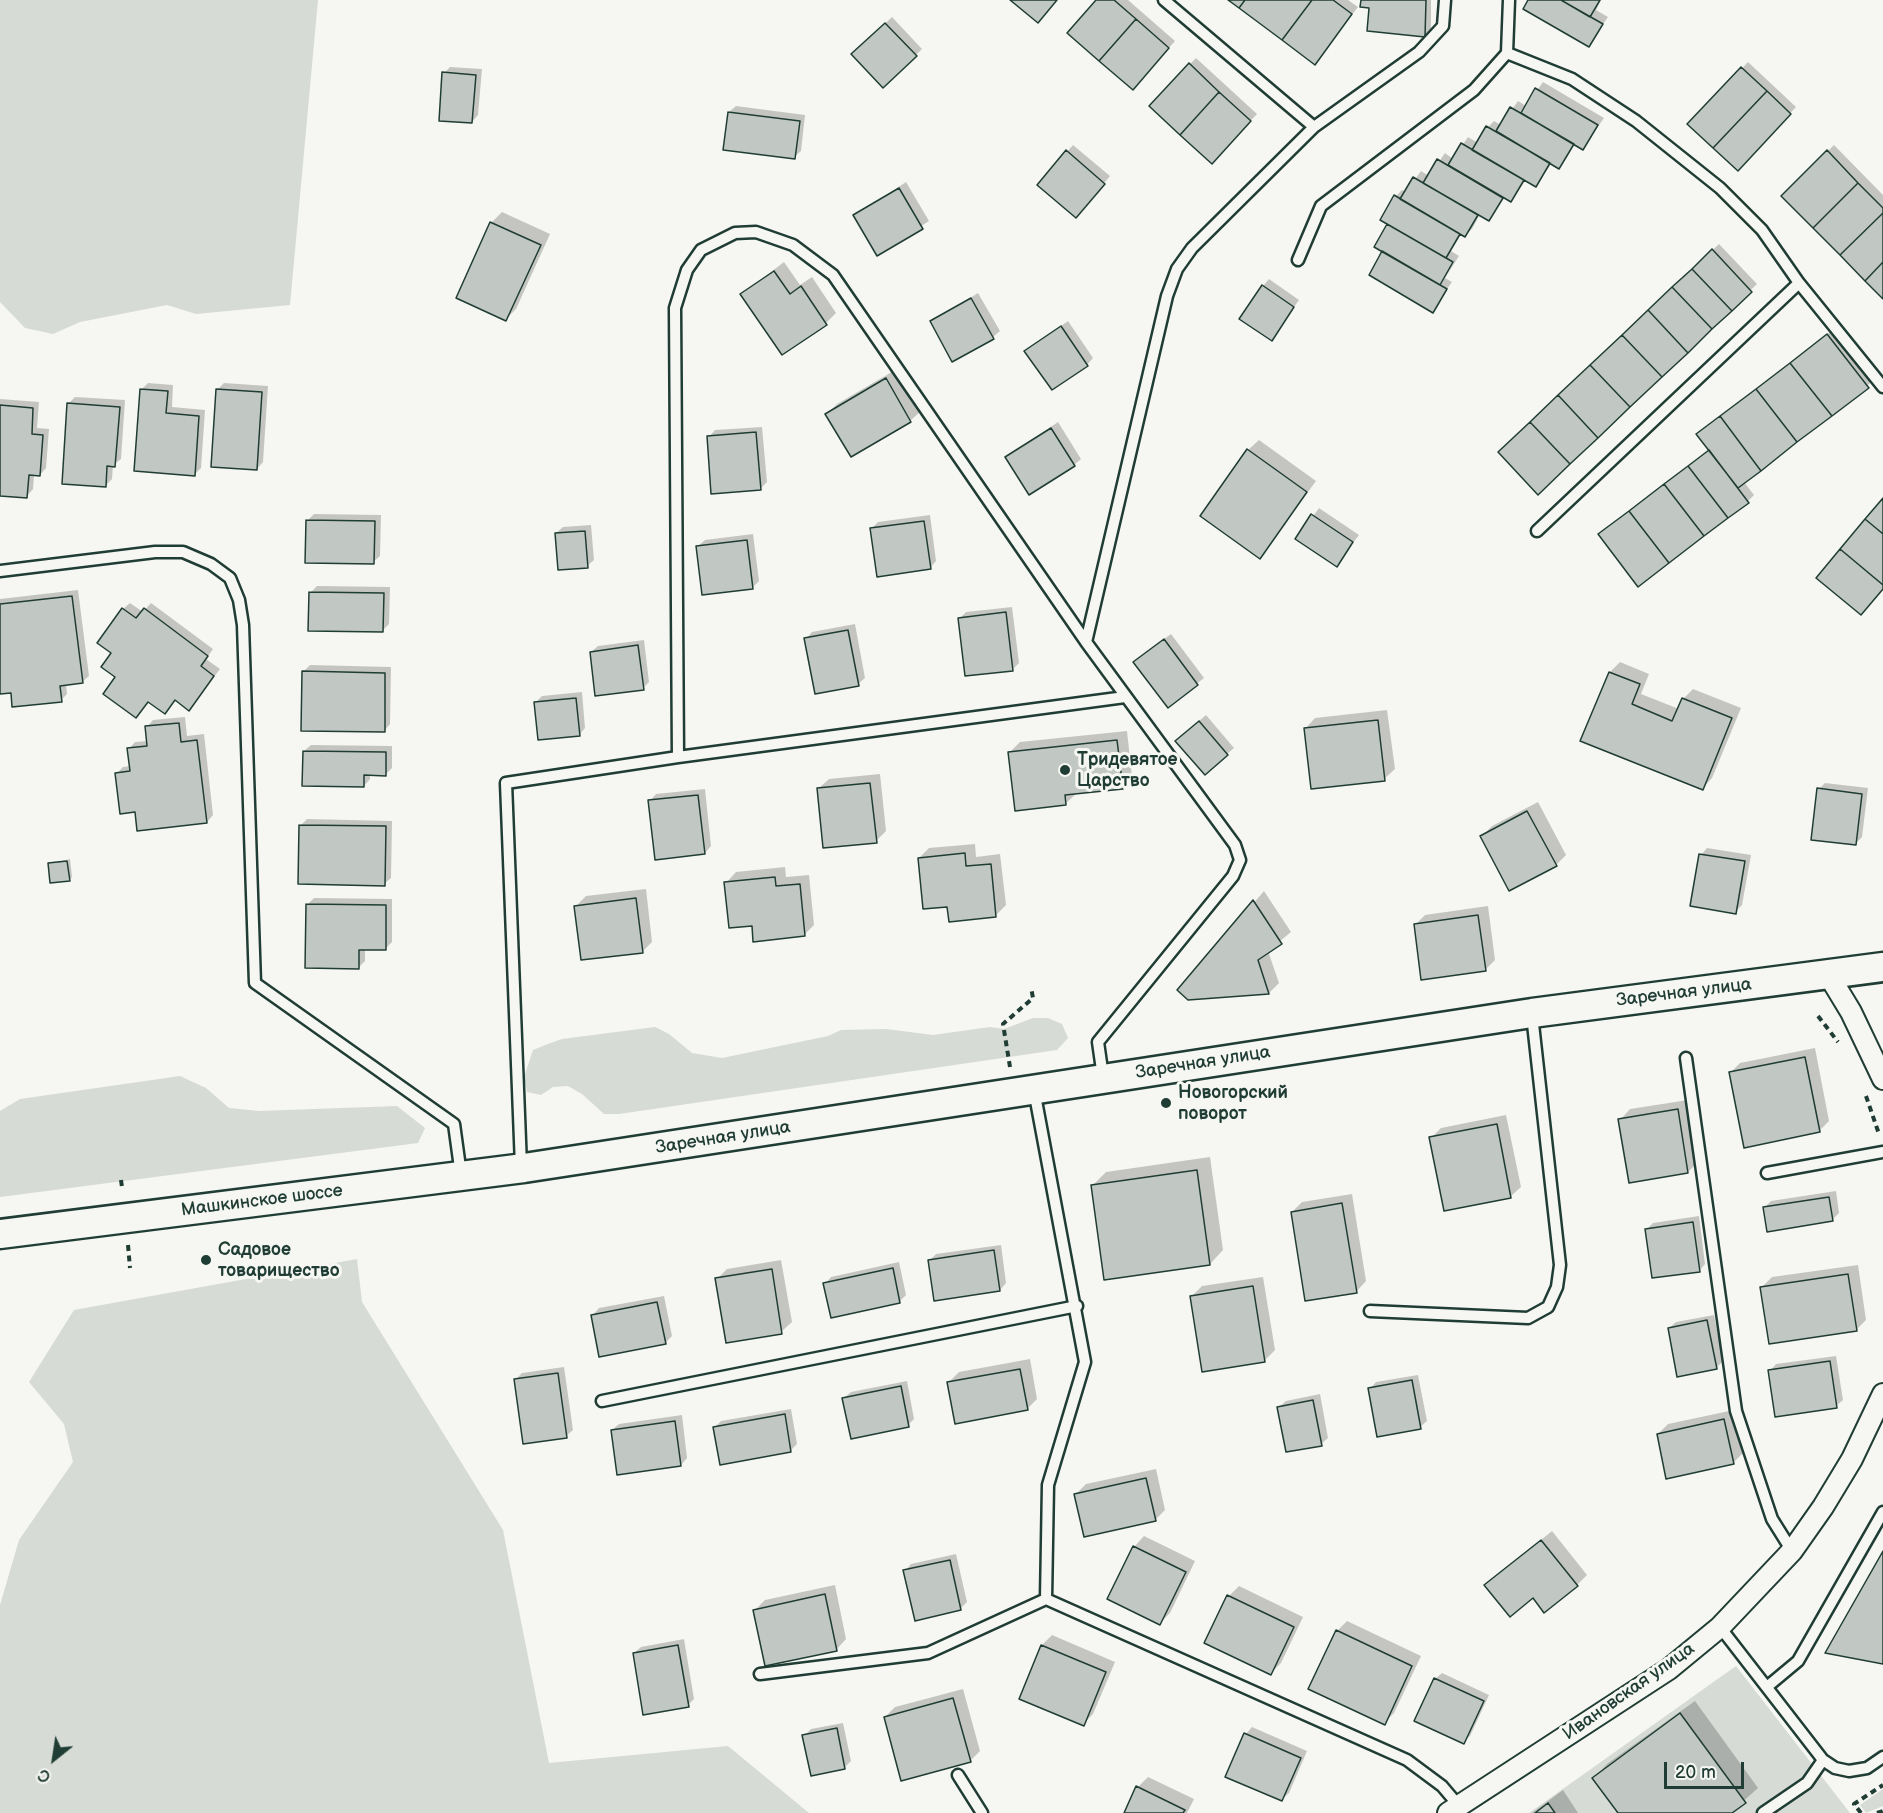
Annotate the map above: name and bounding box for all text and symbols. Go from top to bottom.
place label: Тридевятое Царство [1077,749,1178,792]
marker: Тридевятое Царство [1058,763,1072,777]
street label: Заречная улица [1615,974,1753,1012]
street label: Заречная улица [1134,1042,1272,1084]
place label: Новогорский поворот [1178,1082,1288,1124]
marker: Новогорский поворот [1159,1096,1173,1110]
street label: Заречная улица [654,1117,792,1159]
street label: Машкинское шоссе [180,1180,344,1222]
place label: Садовое товарищество [218,1239,340,1282]
marker: Садовое товарищество [199,1253,213,1267]
street label: Ивановская улица [1559,1638,1699,1746]
north arrow [24,1729,84,1789]
scale bar [1667,1750,1746,1788]
text: 20 m [1675,1762,1716,1783]
text: С [35,1764,54,1786]

